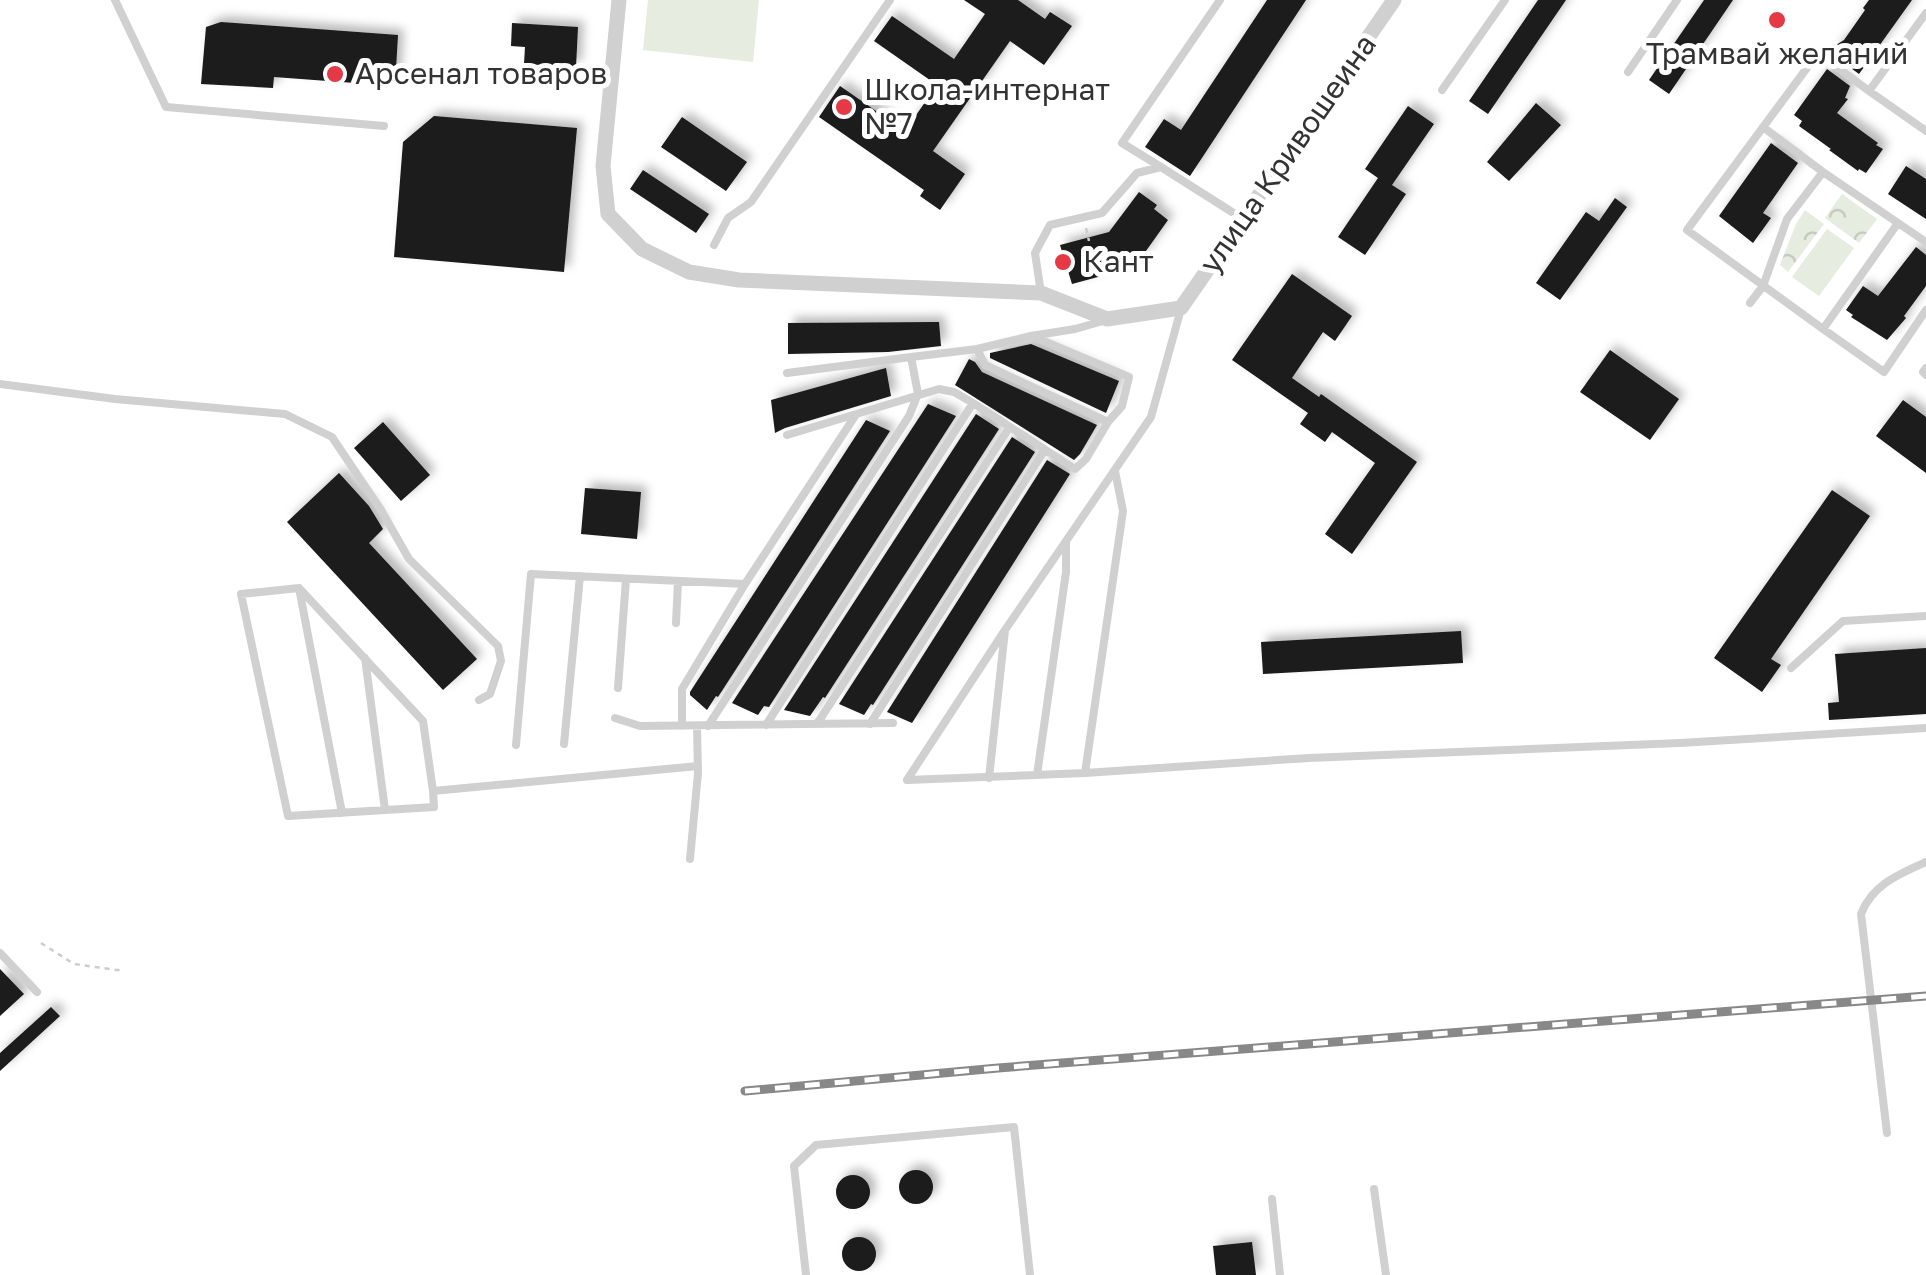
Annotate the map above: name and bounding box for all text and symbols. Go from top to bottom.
marker: Трамвай желаний [1766,9,1788,31]
street label: улица Кривошеина [1191,27,1383,280]
place label: Трамвай желаний [1646,35,1908,71]
place label: Арсенал товаров [355,55,607,91]
marker: Арсенал товаров [324,63,346,85]
place label: Школа-интернат №7 [864,71,1110,141]
marker: Школа-интернат №7 [833,96,855,118]
place label: Кант [1083,243,1154,279]
marker: Кант [1052,251,1074,273]

